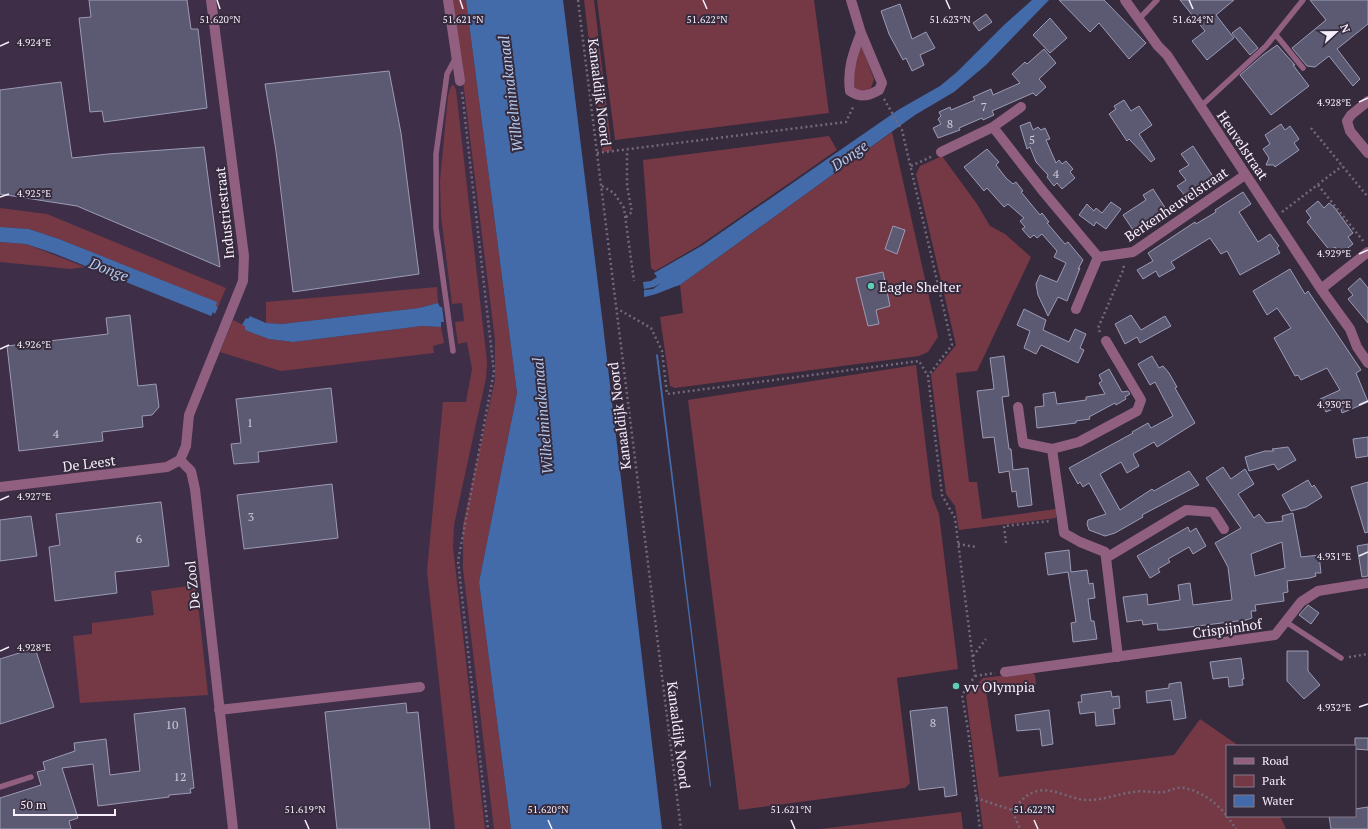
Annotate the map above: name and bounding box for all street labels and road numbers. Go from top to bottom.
street label: Kanaaldijk Noord [584,37,616,147]
street label: Heuvelstraat [1213,107,1274,184]
street label: Berkenheuvelstraat [1121,162,1232,246]
street label: Industriestraat [210,165,238,260]
street label: Kanaaldijk Noord [603,361,635,471]
street label: De Leest [61,450,117,476]
street label: De Zool [180,560,204,610]
street label: Crispijnhof [1191,614,1264,642]
street label: Kanaaldijk Noord [663,680,695,790]

